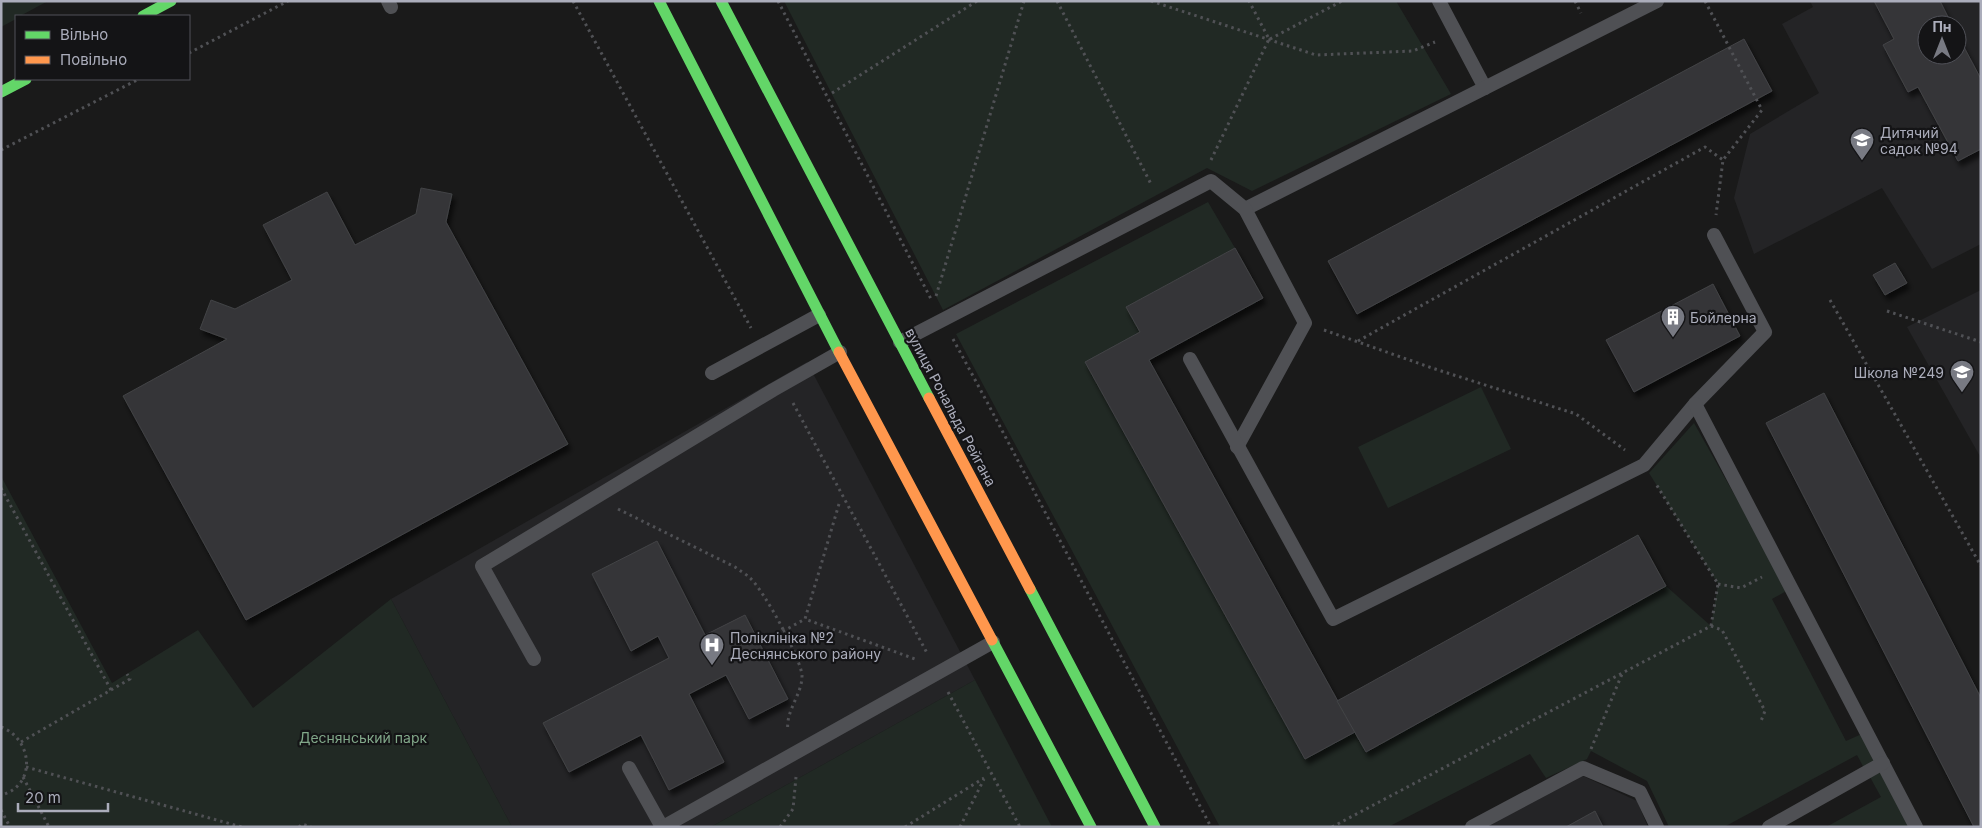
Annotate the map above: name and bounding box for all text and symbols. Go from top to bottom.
legend [15,15,190,80]
north arrow [1917,15,1967,65]
text: Пн [1932,18,1952,35]
text: Вільно [60,25,108,44]
text: Повільно [60,50,127,69]
place label: Дитячий садок №94 [1880,124,1958,157]
school or university icon: Дитячий садок №94 [1849,127,1875,161]
building icon: Бойлерна [1660,304,1686,338]
place label: Бойлерна [1690,309,1757,326]
street label: вулиця Рональда Рейгана [902,325,1000,489]
school or university icon: Школа №249 [1949,359,1975,393]
place label: Школа №249 [1854,364,1944,381]
place label: Поліклініка №2 Деснянського району [730,629,881,662]
hospital icon: Поліклініка №2 Деснянського району [699,632,725,666]
park label: Деснянський парк [299,729,427,746]
scale bar [18,780,108,812]
text: 20 m [25,788,61,807]

